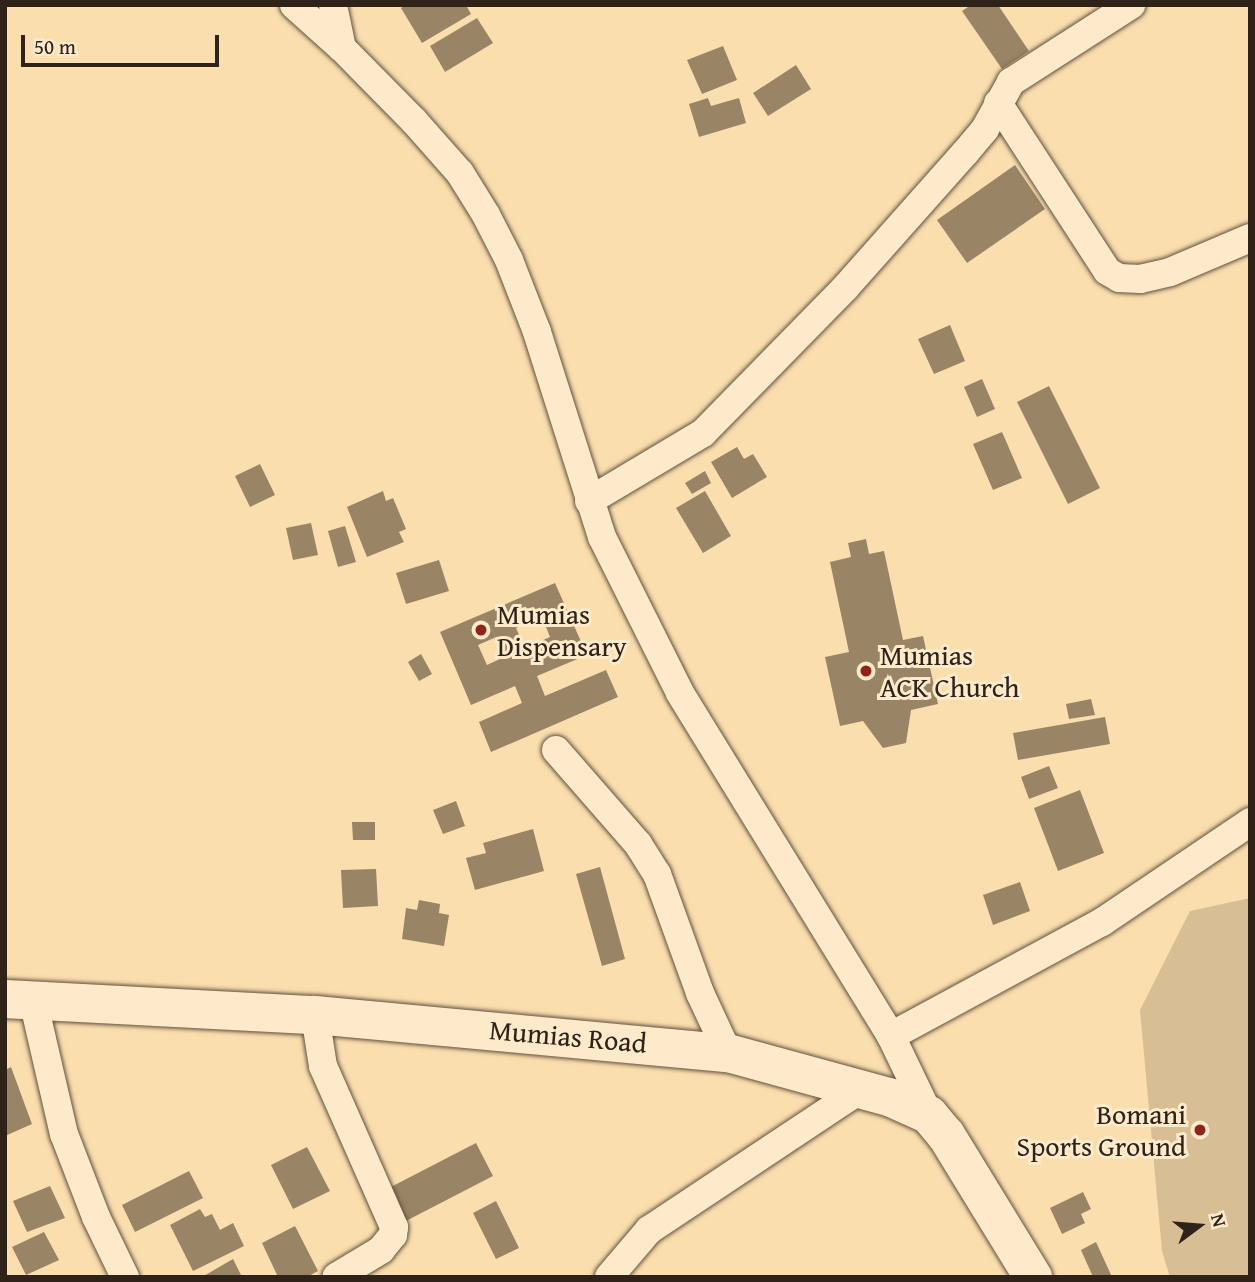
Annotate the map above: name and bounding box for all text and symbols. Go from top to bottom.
scale bar [24,21,222,65]
text: 50 m [34,31,76,62]
place label: Mumias Dispensary [497,597,627,663]
marker: Mumias Dispensary [471,620,491,640]
place label: Mumias ACK Church [880,638,1019,704]
marker: Mumias ACK Church [858,663,874,679]
street label: Mumias Road [488,1012,648,1060]
place label: Bomani Sports Ground [1017,1097,1186,1163]
marker: Bomani Sports Ground [1192,1122,1208,1138]
north arrow [1164,1191,1234,1261]
text: N [1204,1210,1234,1230]

